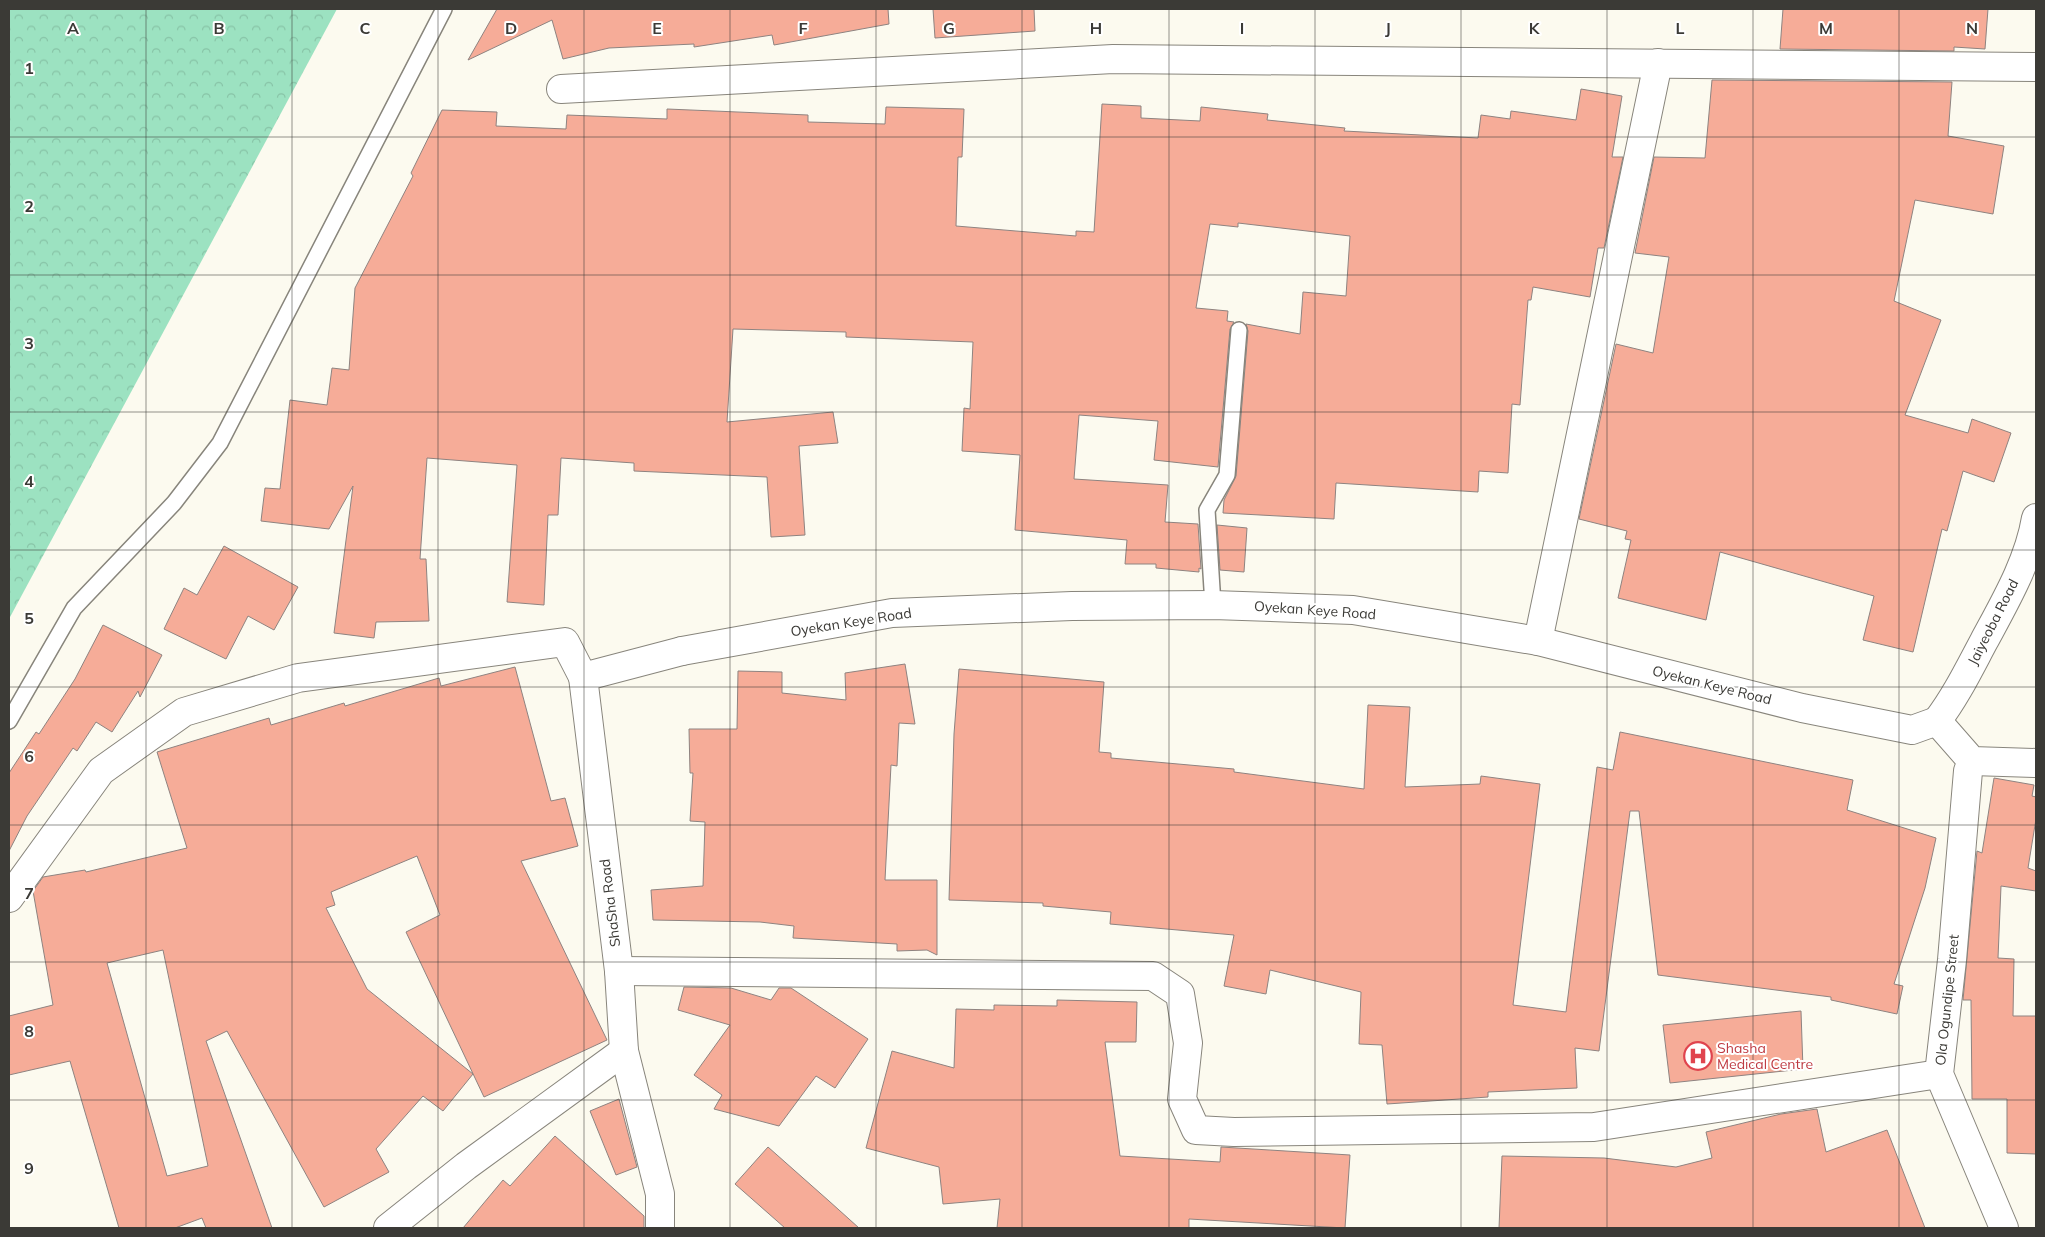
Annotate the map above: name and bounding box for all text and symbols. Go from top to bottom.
text: A [67,18,79,38]
text: B [213,18,225,38]
text: C [360,18,371,38]
text: D [505,18,517,38]
text: E [652,18,662,38]
text: F [798,18,808,38]
text: G [943,18,955,38]
text: H [1090,18,1102,38]
text: I [1240,18,1244,38]
text: J [1385,18,1391,38]
text: K [1529,18,1541,38]
text: L [1676,18,1685,38]
text: M [1819,18,1833,38]
text: N [1966,18,1978,38]
text: 1 [24,58,34,78]
text: 2 [24,196,34,216]
text: 3 [24,333,34,353]
text: 4 [24,471,34,491]
street label: Jaiyeoba Road [1964,576,2022,668]
street label: Oyekan Keye Road [1253,597,1377,623]
street label: Oyekan Keye Road [789,604,913,640]
text: 5 [24,608,34,628]
street label: Oyekan Keye Road [1650,661,1774,709]
text: 6 [24,746,34,766]
street label: ShaSha Road [596,858,624,948]
text: 7 [24,883,34,903]
street label: Ola Ogundipe Street [1931,933,1963,1067]
text: 8 [24,1021,34,1041]
place label: Shasha Medical Centre [1717,1039,1813,1073]
hospital icon: Shasha Medical Centre [1683,1041,1713,1071]
text: 9 [24,1158,34,1178]

